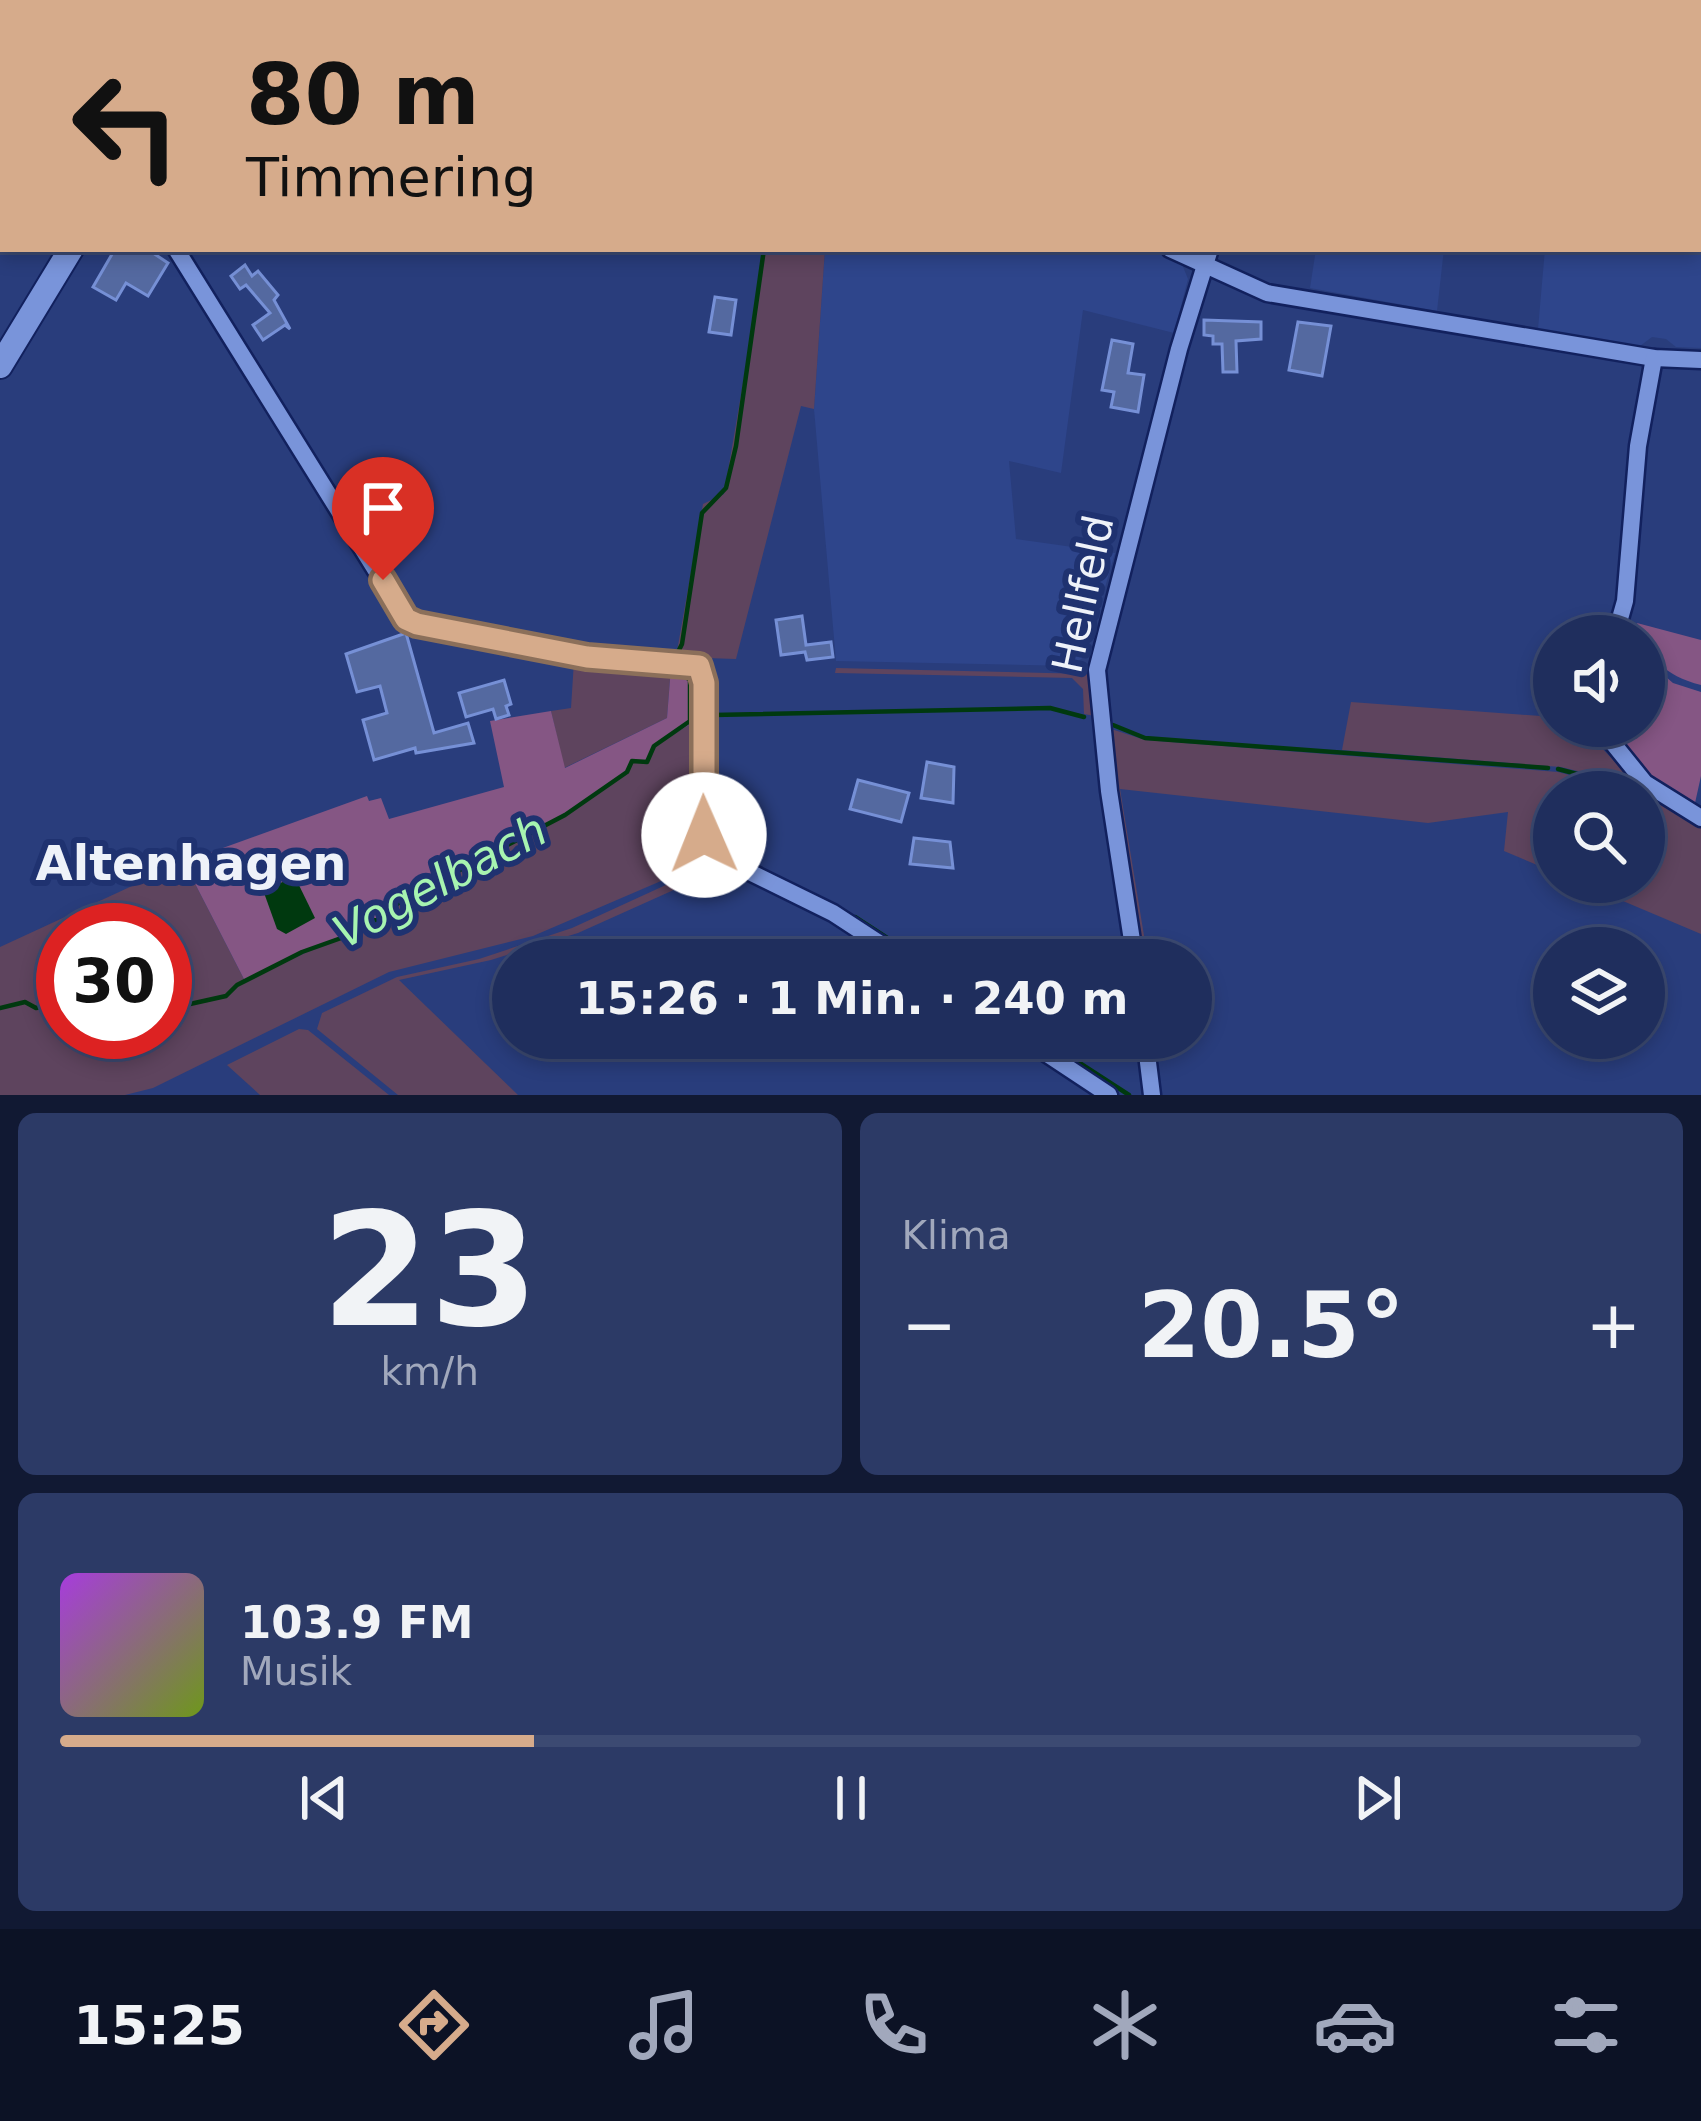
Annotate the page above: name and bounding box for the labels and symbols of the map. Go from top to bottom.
pin [332,457,434,580]
street label: Hellfeld [1042,511,1124,677]
position arrow [641,772,767,898]
water label: Vogelbach [324,803,556,959]
district label: Altenhagen [36,835,346,891]
speed limit sign: 30 [36,903,192,1059]

